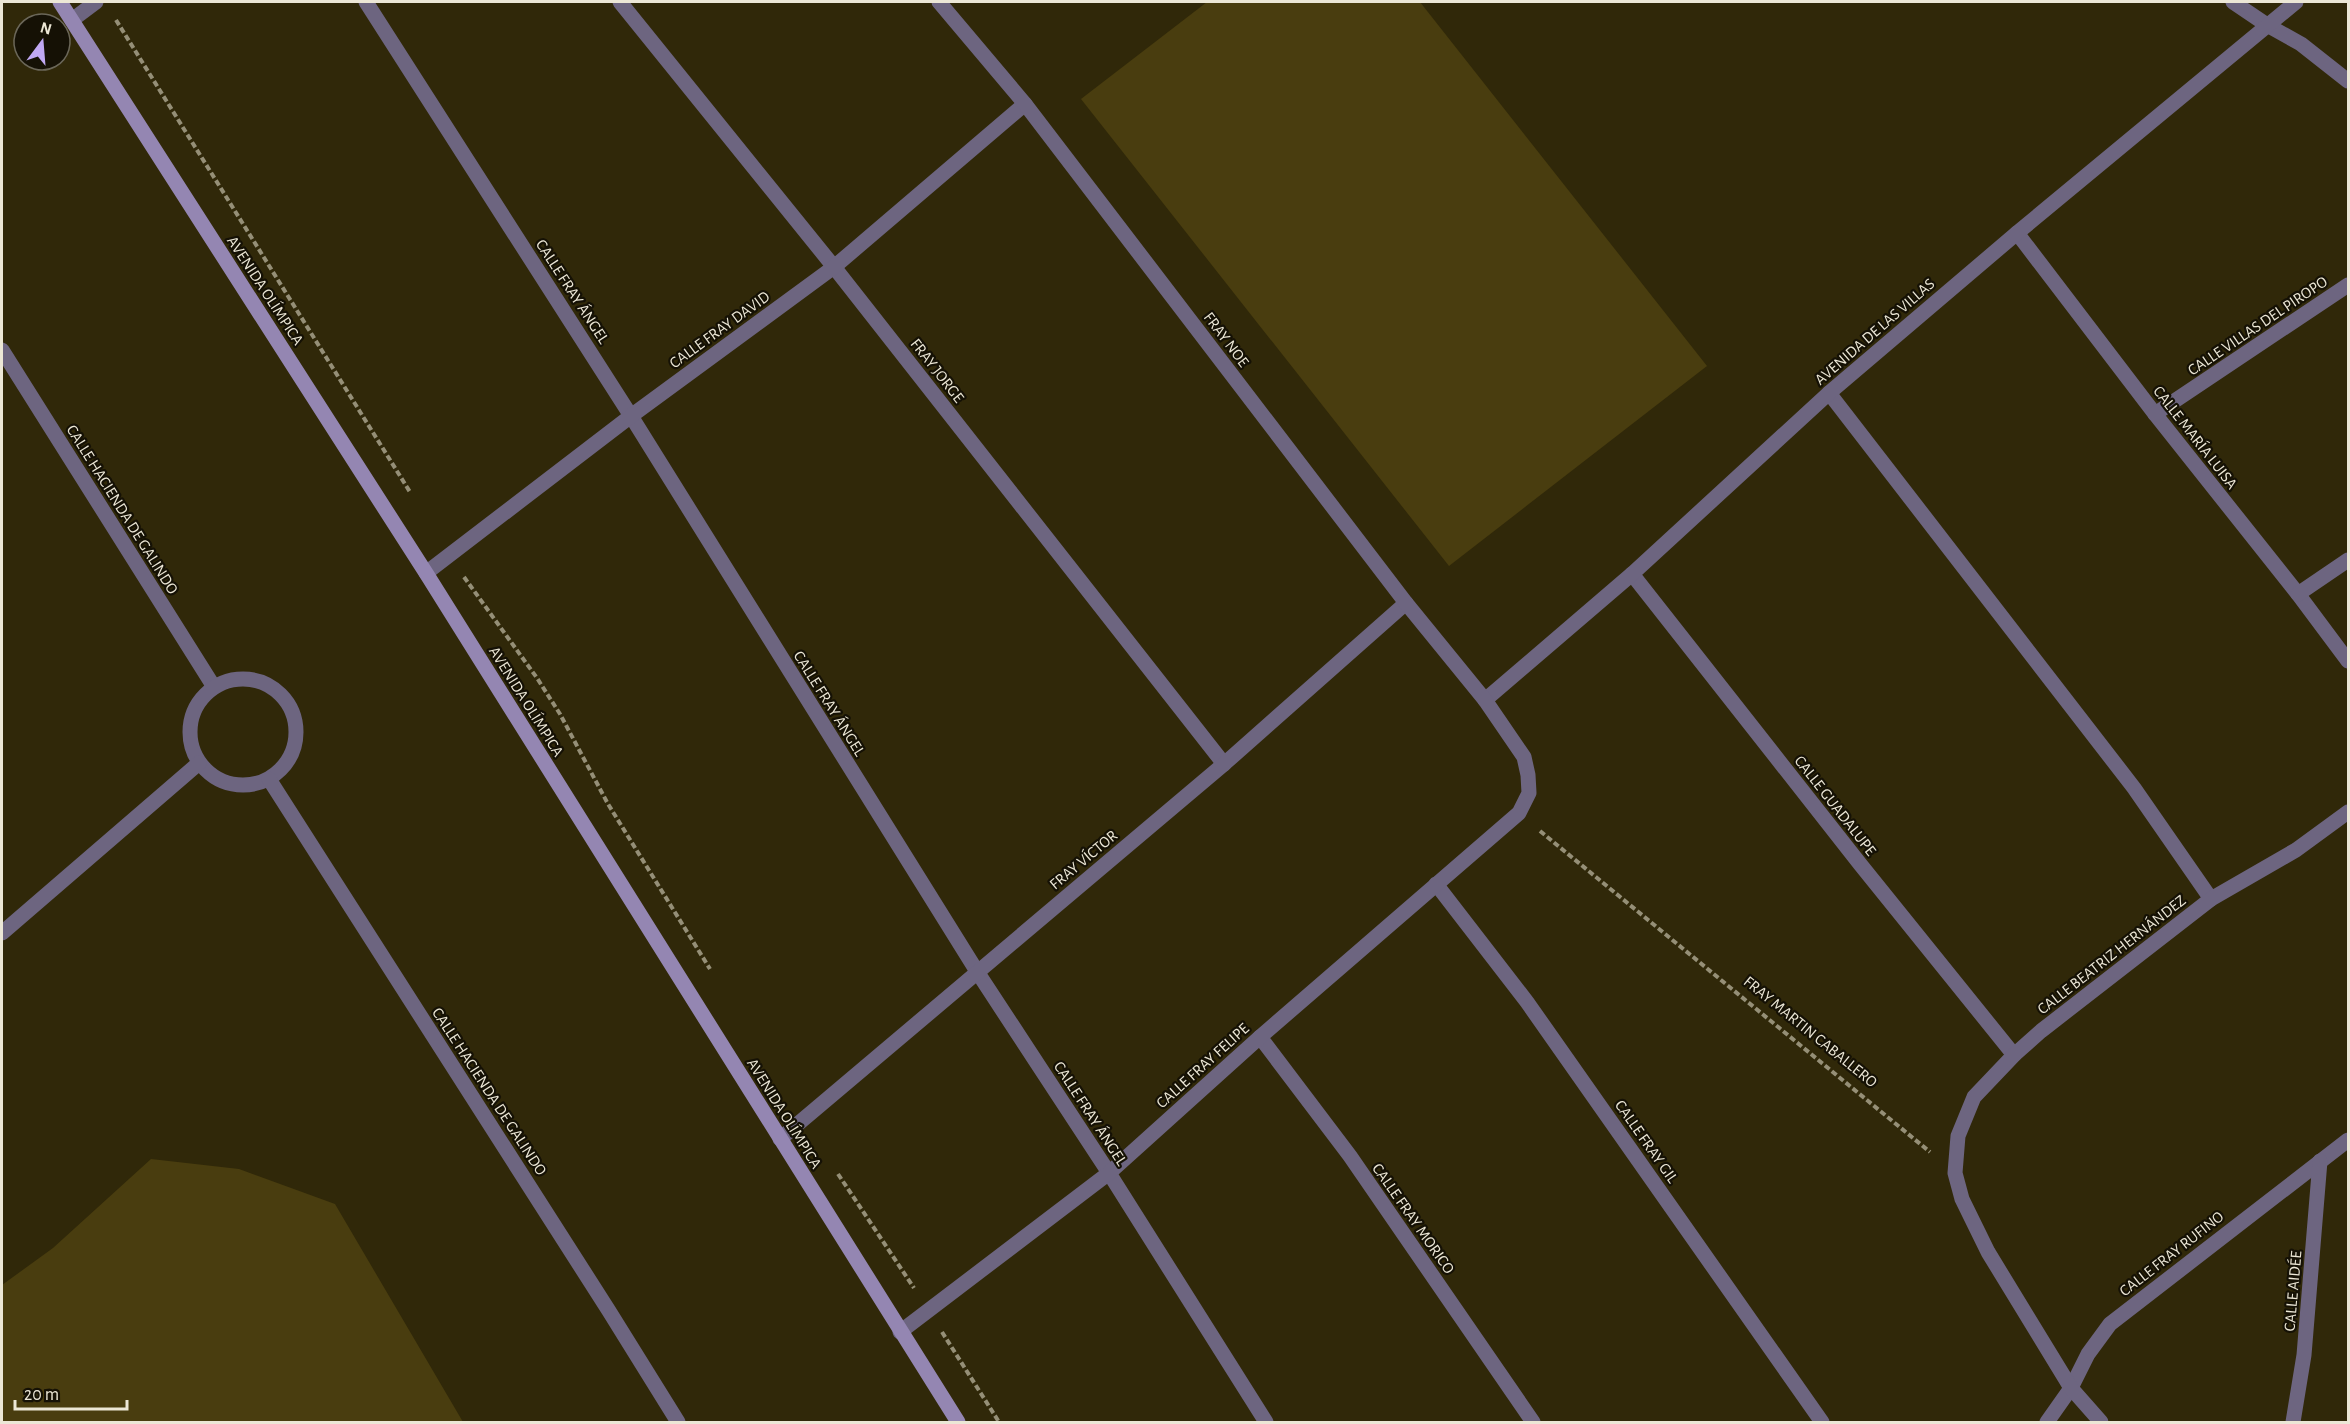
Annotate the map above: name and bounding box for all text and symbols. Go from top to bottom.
north arrow [12,12,72,72]
text: N [38,19,53,38]
street label: AVENIDA OLÍMPICA [224,232,308,348]
street label: CALLE FRAY ÁNGEL [533,236,614,347]
street label: CALLE VILLAS DEL PIROPO [2185,273,2330,378]
street label: AVENIDA DE LAS VILLAS [1812,276,1938,388]
street label: CALLE FRAY DAVID [667,288,773,371]
street label: FRAY NOE [1201,309,1252,370]
street label: FRAY JORGE [907,336,967,406]
street label: CALLE MARÍA LUISA [2150,382,2242,492]
street label: CALLE HACIENDA DE GALINDO [63,422,181,597]
street label: AVENIDA OLÍMPICA [486,643,568,759]
street label: CALLE FRAY ÁNGEL [790,647,870,759]
street label: CALLE GUADALUPE [1791,753,1879,859]
street label: FRAY VÍCTOR [1045,825,1121,893]
street label: CALLE BEATRIZ HERNÁNDEZ [2033,891,2189,1017]
street label: FRAY MARTIN CABALLERO [1741,973,1880,1090]
street label: CALLE HACIENDA DE GALINDO [429,1005,549,1178]
street label: CALLE FRAY FELIPE [1153,1020,1252,1111]
street label: AVENIDA OLÍMPICA [744,1055,826,1171]
street label: CALLE FRAY ÁNGEL [1051,1058,1132,1169]
street label: CALLE FRAY GIL [1612,1097,1681,1186]
street label: CALLE FRAY MORICO [1369,1160,1457,1277]
street label: CALLE FRAY RUFINO [2117,1208,2227,1299]
street label: CALLE AIDÉE [2280,1250,2304,1332]
scale bar [15,1373,128,1411]
text: 20 m [24,1386,59,1404]

